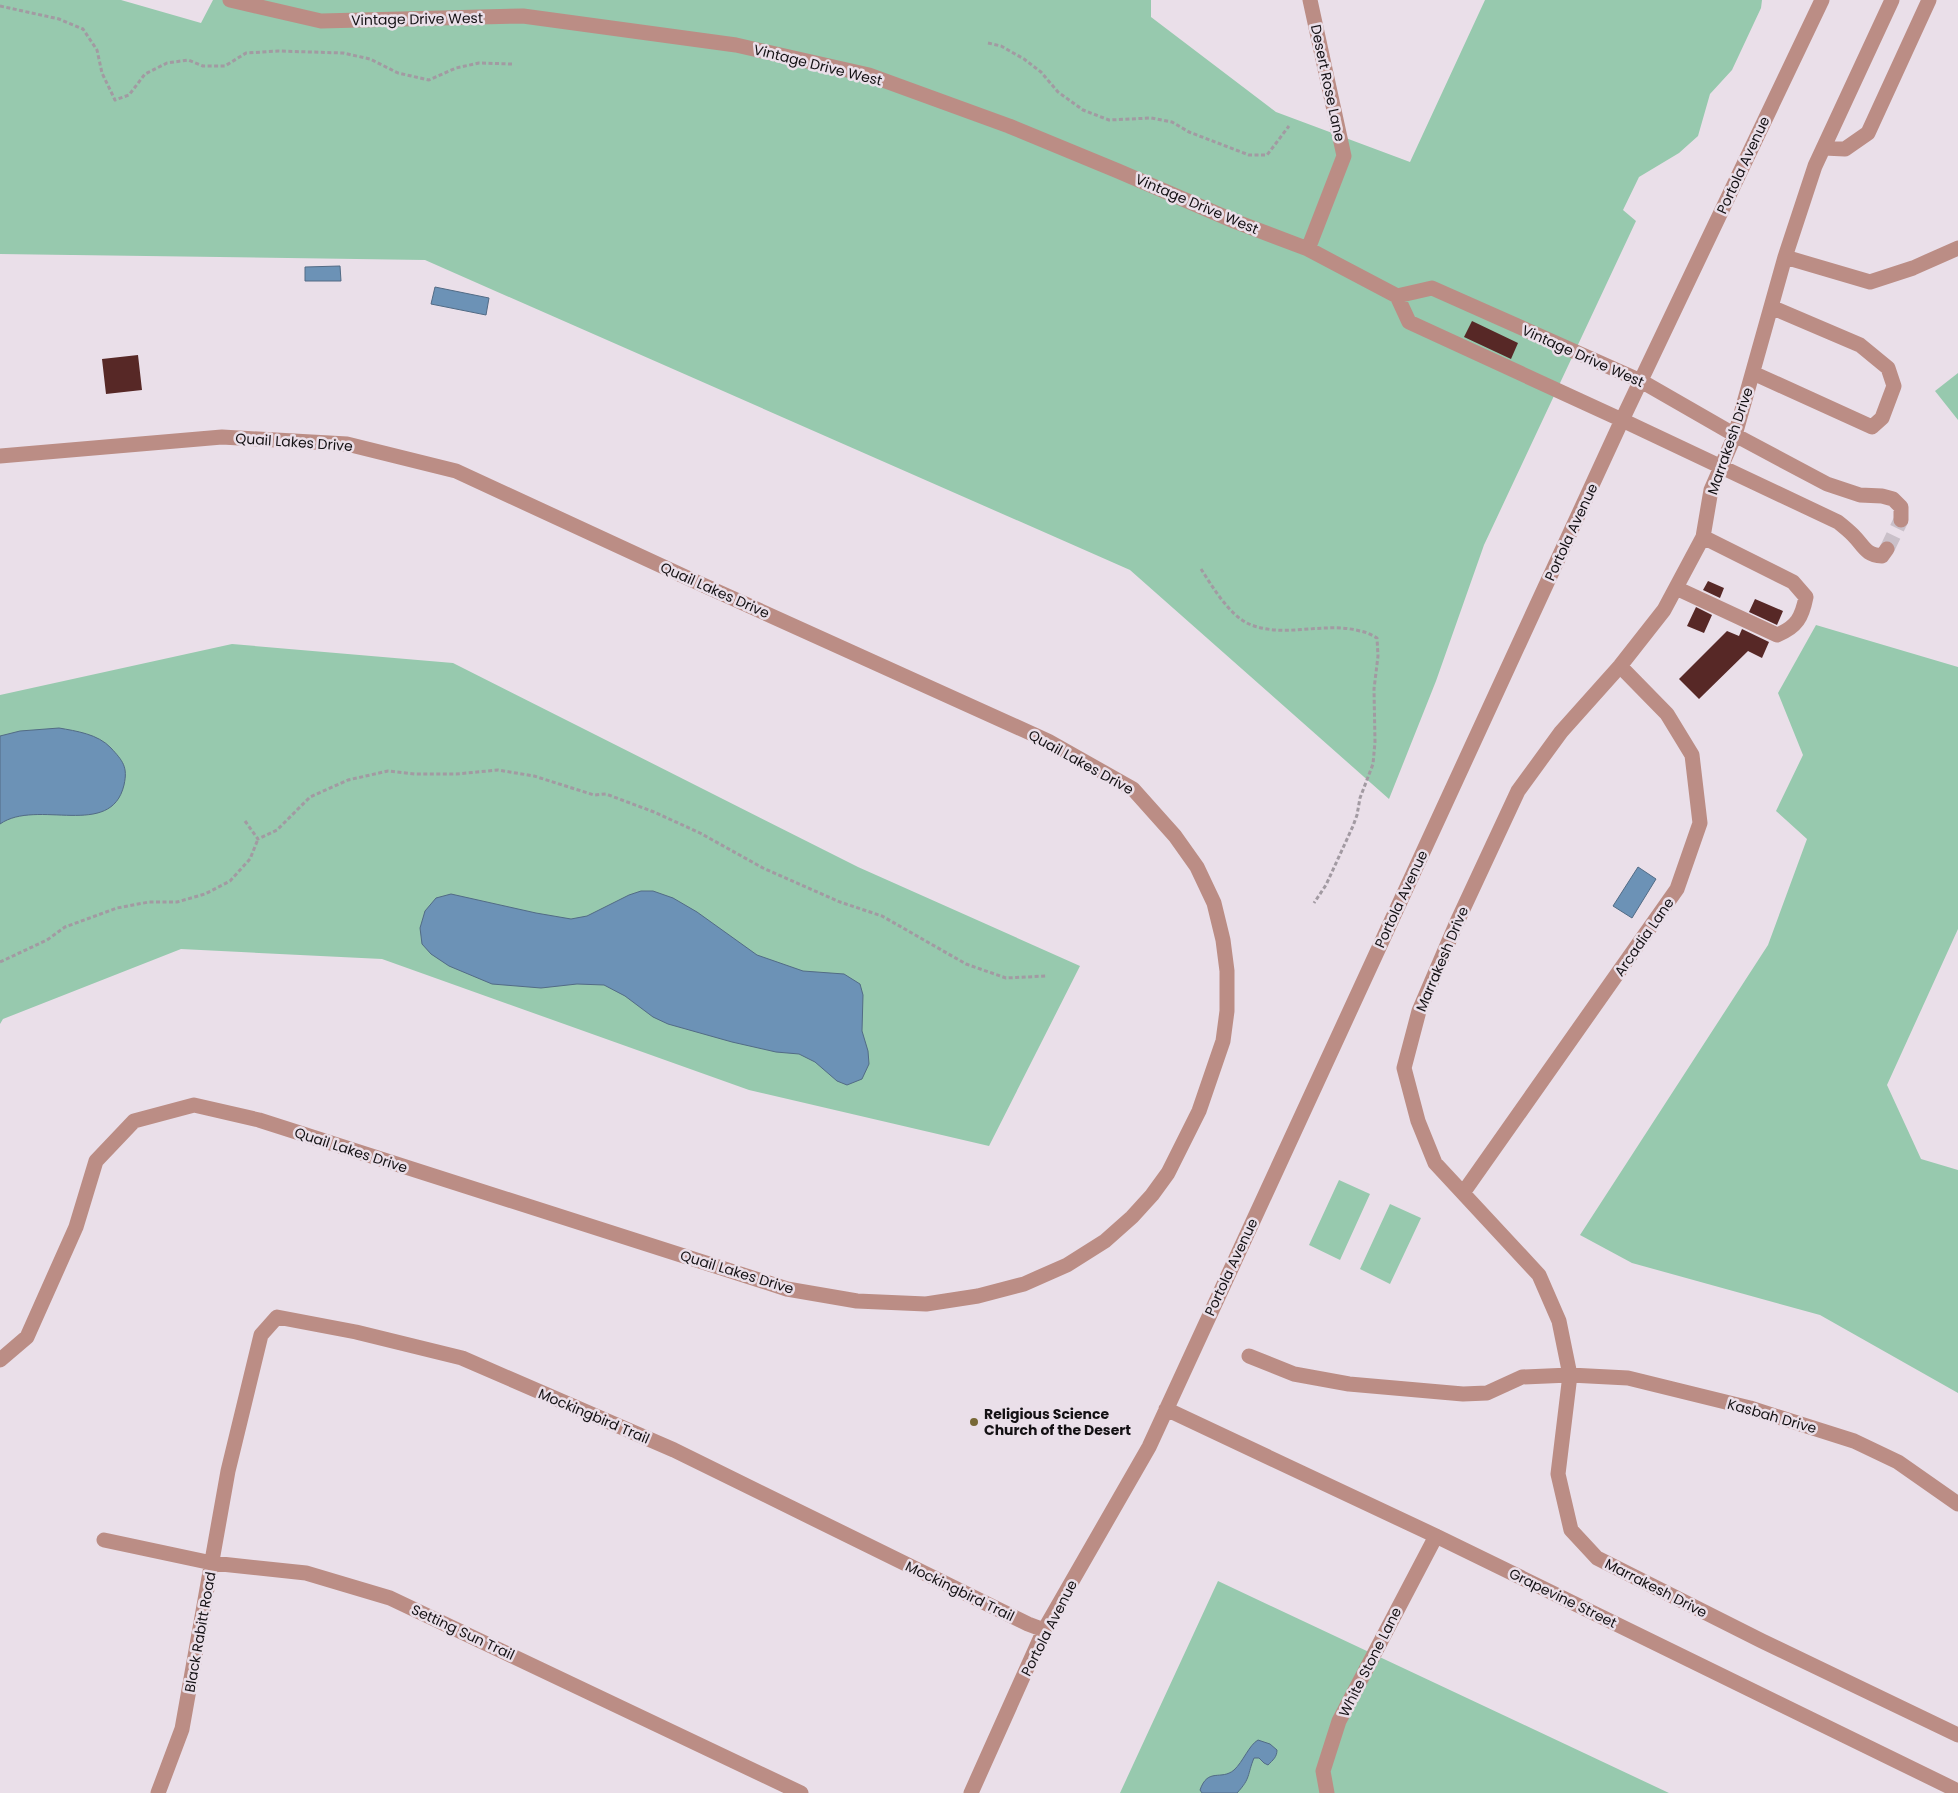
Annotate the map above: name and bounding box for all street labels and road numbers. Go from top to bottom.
street label: Vintage Drive West [351,8,483,30]
street label: Desert Rose Lane [1306,23,1350,144]
street label: Vintage Drive West [752,39,884,91]
street label: Portola Avenue [1712,113,1775,217]
street label: Vintage Drive West [1132,169,1262,239]
street label: Vintage Drive West [1519,320,1647,392]
street label: Marrakesh Drive [1702,384,1758,497]
street label: Quail Lakes Drive [235,428,354,456]
street label: Portola Avenue [1540,480,1603,584]
street label: Quail Lakes Drive [657,557,773,623]
street label: Quail Lakes Drive [1025,725,1138,799]
street label: Portola Avenue [1370,847,1433,951]
street label: Arcadia Lane [1609,893,1679,980]
street label: Marrakesh Drive [1411,903,1473,1015]
street label: Quail Lakes Drive [292,1122,410,1178]
street label: Portola Avenue [1200,1215,1263,1319]
street label: Quail Lakes Drive [678,1245,796,1299]
street label: Mockingbird Trail [535,1384,653,1448]
street label: Kasbah Drive [1725,1394,1819,1438]
street label: Marrakesh Drive [1601,1554,1711,1623]
street label: Mockingbird Trail [902,1556,1018,1626]
street label: Grapevine Street [1506,1563,1620,1633]
street label: Black Rabitt Road [180,1570,220,1694]
street label: Portola Avenue [1016,1576,1082,1680]
street label: Setting Sun Trail [408,1599,518,1665]
street label: White Stone Lane [1334,1604,1406,1720]

